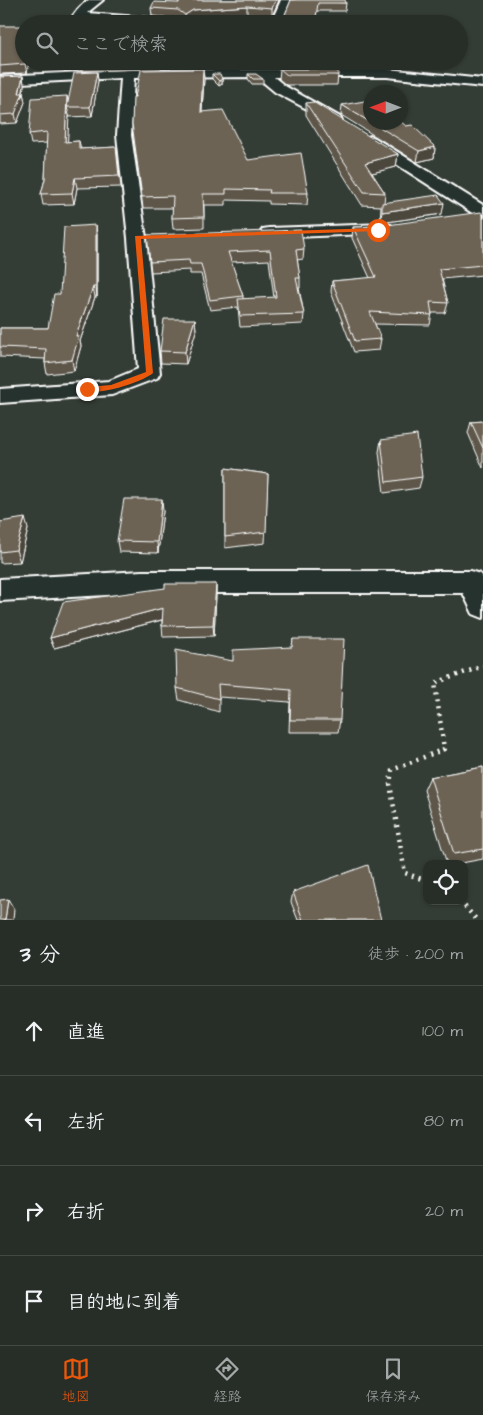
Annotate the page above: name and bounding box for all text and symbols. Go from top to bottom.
search box [15,15,468,70]
icon: search [33,29,61,57]
text: ここで検索 [73,31,168,58]
north arrow [363,85,408,130]
route start [367,219,390,242]
route end [76,378,99,401]
map controls [423,860,468,905]
button: locate [423,860,468,905]
text: 3 分 [20,940,60,969]
text: 徒歩 · 200 m [368,943,463,965]
icon: ahead [20,1017,48,1045]
text: 直進 [67,1019,105,1046]
text: 100 m [422,1020,463,1042]
icon: left [20,1107,48,1135]
text: 左折 [67,1109,105,1136]
text: 80 m [424,1110,463,1132]
icon: right [20,1197,48,1225]
text: 右折 [67,1199,105,1226]
text: 20 m [425,1200,463,1222]
icon: arrive [20,1287,48,1315]
text: 目的地に到着 [67,1289,181,1316]
tab: 地図 [62,1355,90,1407]
tab: 経路 [213,1355,241,1407]
tab: 保存済み [365,1355,421,1407]

